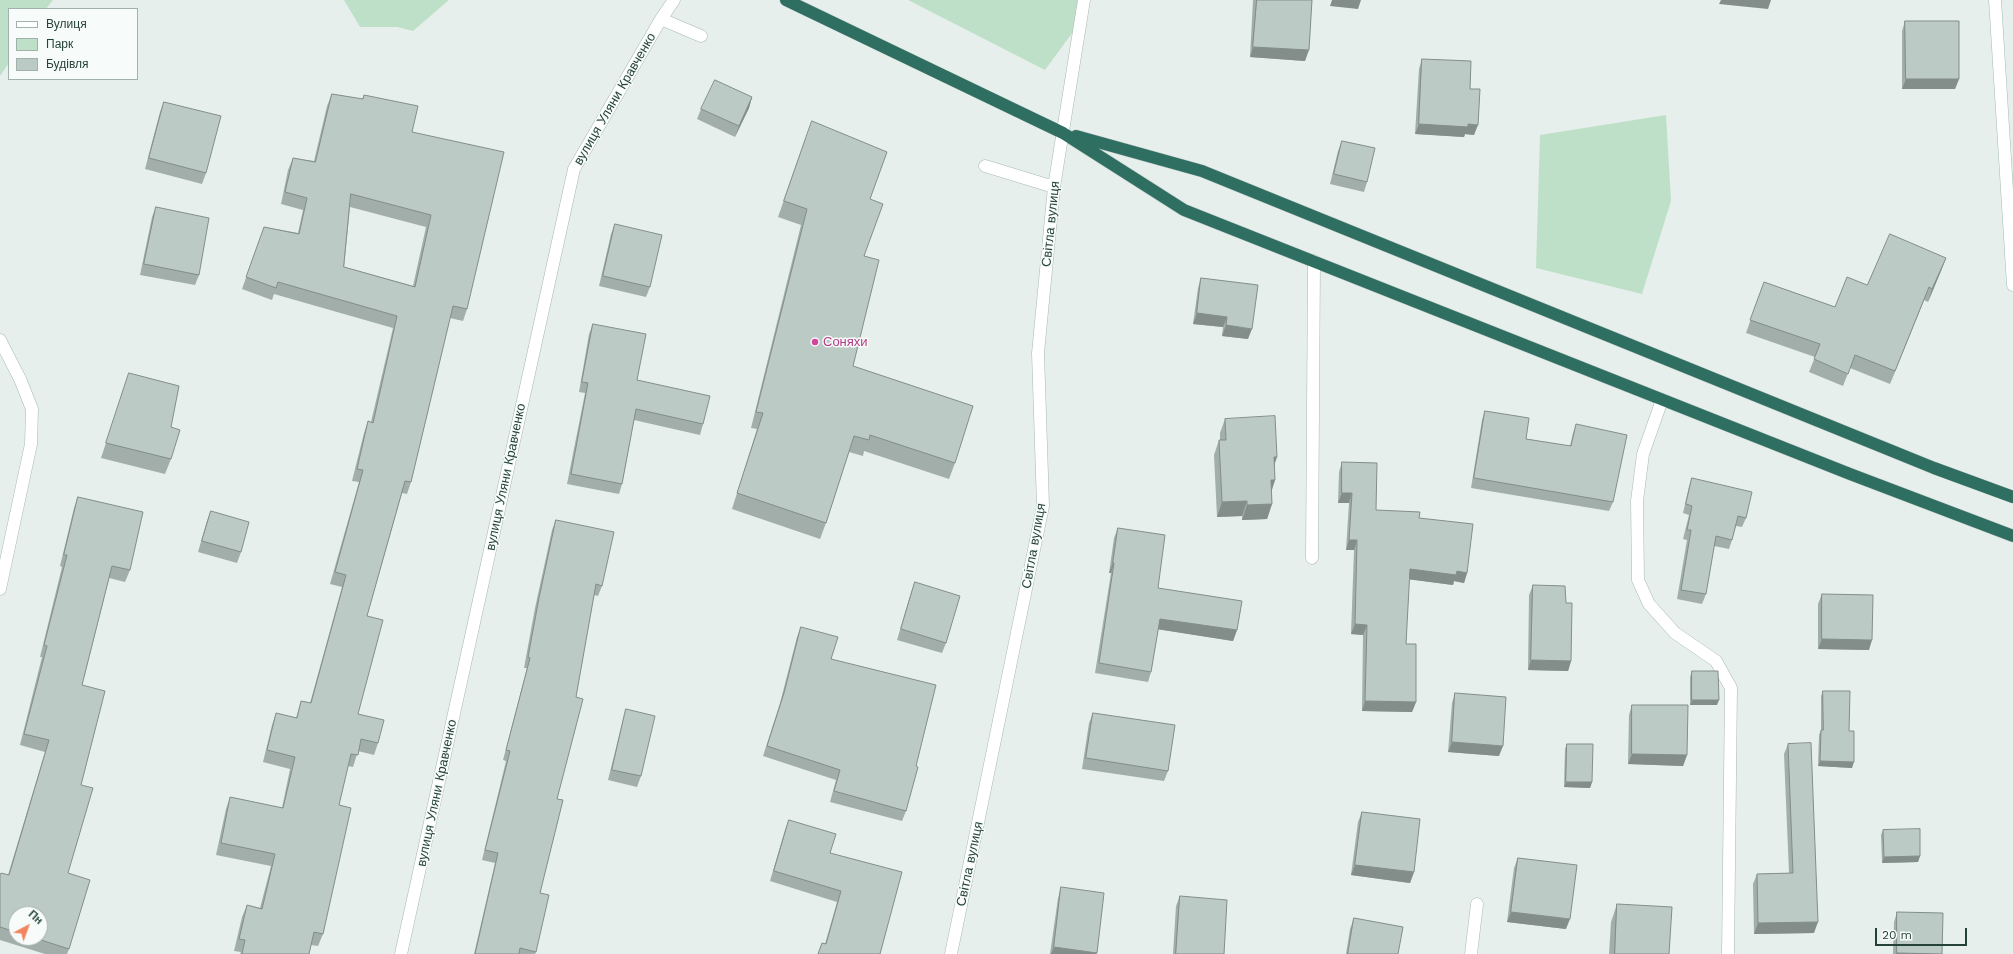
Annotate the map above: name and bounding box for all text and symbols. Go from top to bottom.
legend [8,8,138,80]
text: Вулиця [46,17,87,31]
street label: вулиця Уляни Кравченко [571,30,659,168]
text: Парк [46,37,73,51]
text: Будівля [46,57,88,71]
street label: Світла вулиця [1039,180,1063,268]
place label: Соняхи [823,334,868,350]
marker: Соняхи [810,337,820,347]
street label: вулиця Уляни Кравченко [483,402,529,552]
street label: Світла вулиця [1019,502,1049,590]
street label: вулиця Уляни Кравченко [414,718,460,868]
street label: Світла вулиця [953,820,987,908]
north arrow [8,906,48,946]
text: Пн [26,908,45,927]
scale bar [1877,920,1969,946]
text: 20 m [1882,928,1912,942]

